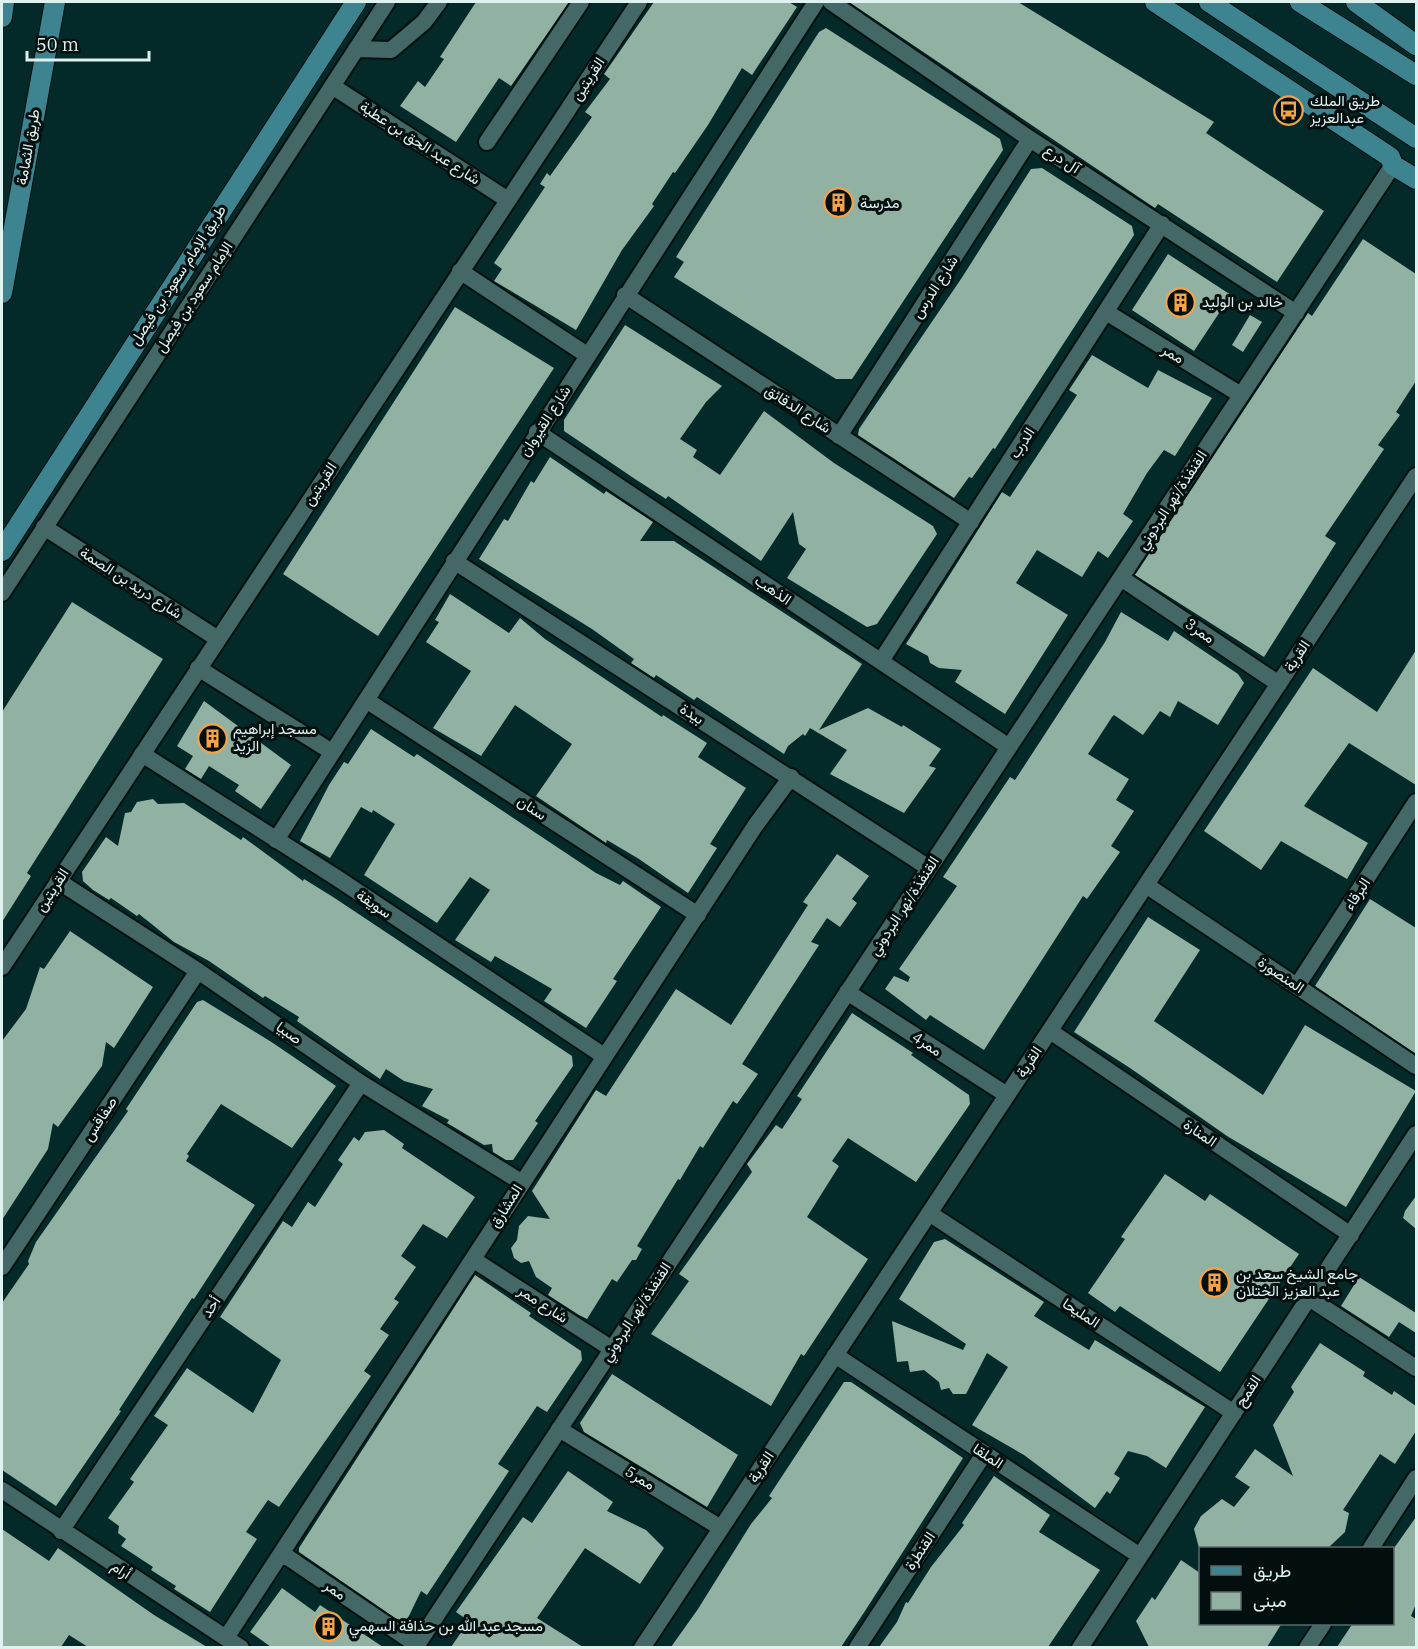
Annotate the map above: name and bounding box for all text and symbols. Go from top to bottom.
scale bar [27,24,148,62]
text: 50 m [36,33,79,56]
street label: القريتين [567,53,609,105]
place label: طريق الملك عبدالعزيز [1309,91,1380,127]
bus stop icon: طريق الملك عبدالعزيز [1273,94,1305,126]
street label: شارع عبد الحق بن عطية [355,97,484,190]
street label: طريق الثمامة [11,107,45,187]
street label: آل درع [1040,140,1085,180]
building icon: مدرسة [823,187,855,219]
place label: مدرسة [860,193,900,212]
street label: طريق الإمام سعود بن فيصل [126,202,230,348]
street label: الإمام سعود بن فيصل [152,238,236,356]
street label: شارع الدرس [907,252,964,323]
building icon: خالد بن الوليد [1165,286,1197,318]
place label: خالد بن الوليد [1202,292,1283,312]
street label: ممر [1158,339,1188,367]
street label: شارع الدقائق [760,380,835,439]
street label: شارع القيروان [515,382,576,461]
street label: الدرب [1005,424,1038,462]
street label: القنفذة/نهر البردوني [1132,446,1214,555]
street label: القريتين [299,458,341,510]
street label: شارع دريد بن الصمة [76,543,186,624]
street label: الذهب [751,570,795,609]
street label: ممر3 [1182,614,1219,647]
street label: القرية [1279,636,1314,675]
street label: بيدة [677,699,708,728]
place label: مسجد إبراهيم الزيد [233,719,317,755]
building icon: مسجد إبراهيم الزيد [196,722,228,754]
street label: سنان [514,791,551,824]
street label: القنفذة/نهر البردوني [864,852,946,961]
street label: القريتين [31,864,73,916]
street label: البرقاء [1339,874,1374,913]
street label: سويقة [353,885,396,922]
street label: المنصورة [1254,952,1308,997]
street label: صبيا [273,1017,306,1048]
street label: ممر4 [909,1027,946,1060]
street label: القرية [1011,1042,1046,1081]
street label: صفاقس [78,1093,122,1145]
street label: المنارة [1180,1115,1221,1151]
street label: المشارق [485,1180,526,1231]
street label: القنفذة/نهر البردوني [596,1258,678,1367]
place label: جامع الشيخ سعد بن عبد العزيز الختلان [1236,1264,1358,1300]
building icon: جامع الشيخ سعد بن عبد العزيز الختلان [1199,1267,1231,1299]
street label: شارع ممر [513,1280,572,1329]
street label: أحد [197,1292,225,1321]
street label: المليحا [1059,1294,1104,1332]
street label: القمح [1230,1371,1267,1411]
street label: الملقا [969,1439,1007,1472]
street label: القرية [743,1447,778,1486]
street label: ممر5 [622,1461,659,1494]
street label: القنطرة [900,1528,939,1574]
legend [1199,1547,1394,1625]
street label: أرام [107,1556,135,1584]
text: طريق [1253,1559,1291,1582]
street label: ممر [320,1575,350,1604]
text: مبنى [1253,1589,1287,1612]
building icon: مسجد عبد الله بن حذافة السهمي [312,1610,344,1642]
place label: مسجد عبد الله بن حذافة السهمي [349,1616,543,1639]

